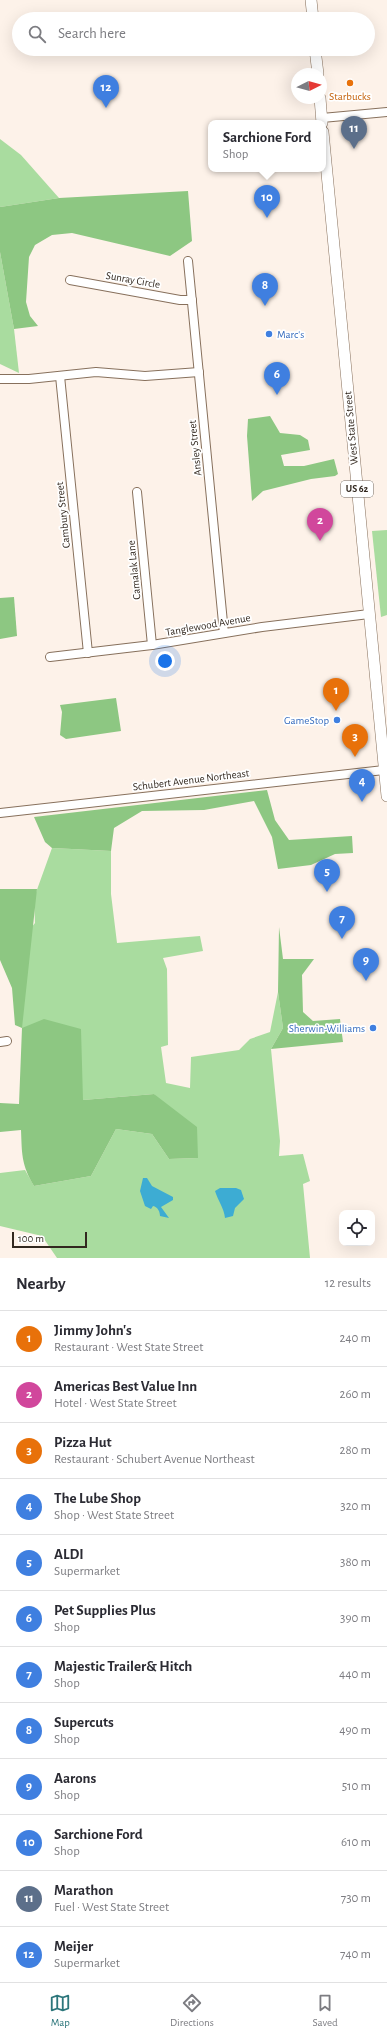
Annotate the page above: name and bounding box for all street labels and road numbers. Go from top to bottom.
street label: Sunray Circle [105,270,161,290]
street label: West State Street [342,390,360,465]
street label: Ansley Street [187,419,203,477]
street label: Cambury Street [54,481,72,549]
road number: US 62 [341,481,373,497]
street label: Camalak Lane [125,540,143,600]
street label: Tanglewood Avenue [165,612,251,638]
street label: Schubert Avenue Northeast [132,767,250,793]

